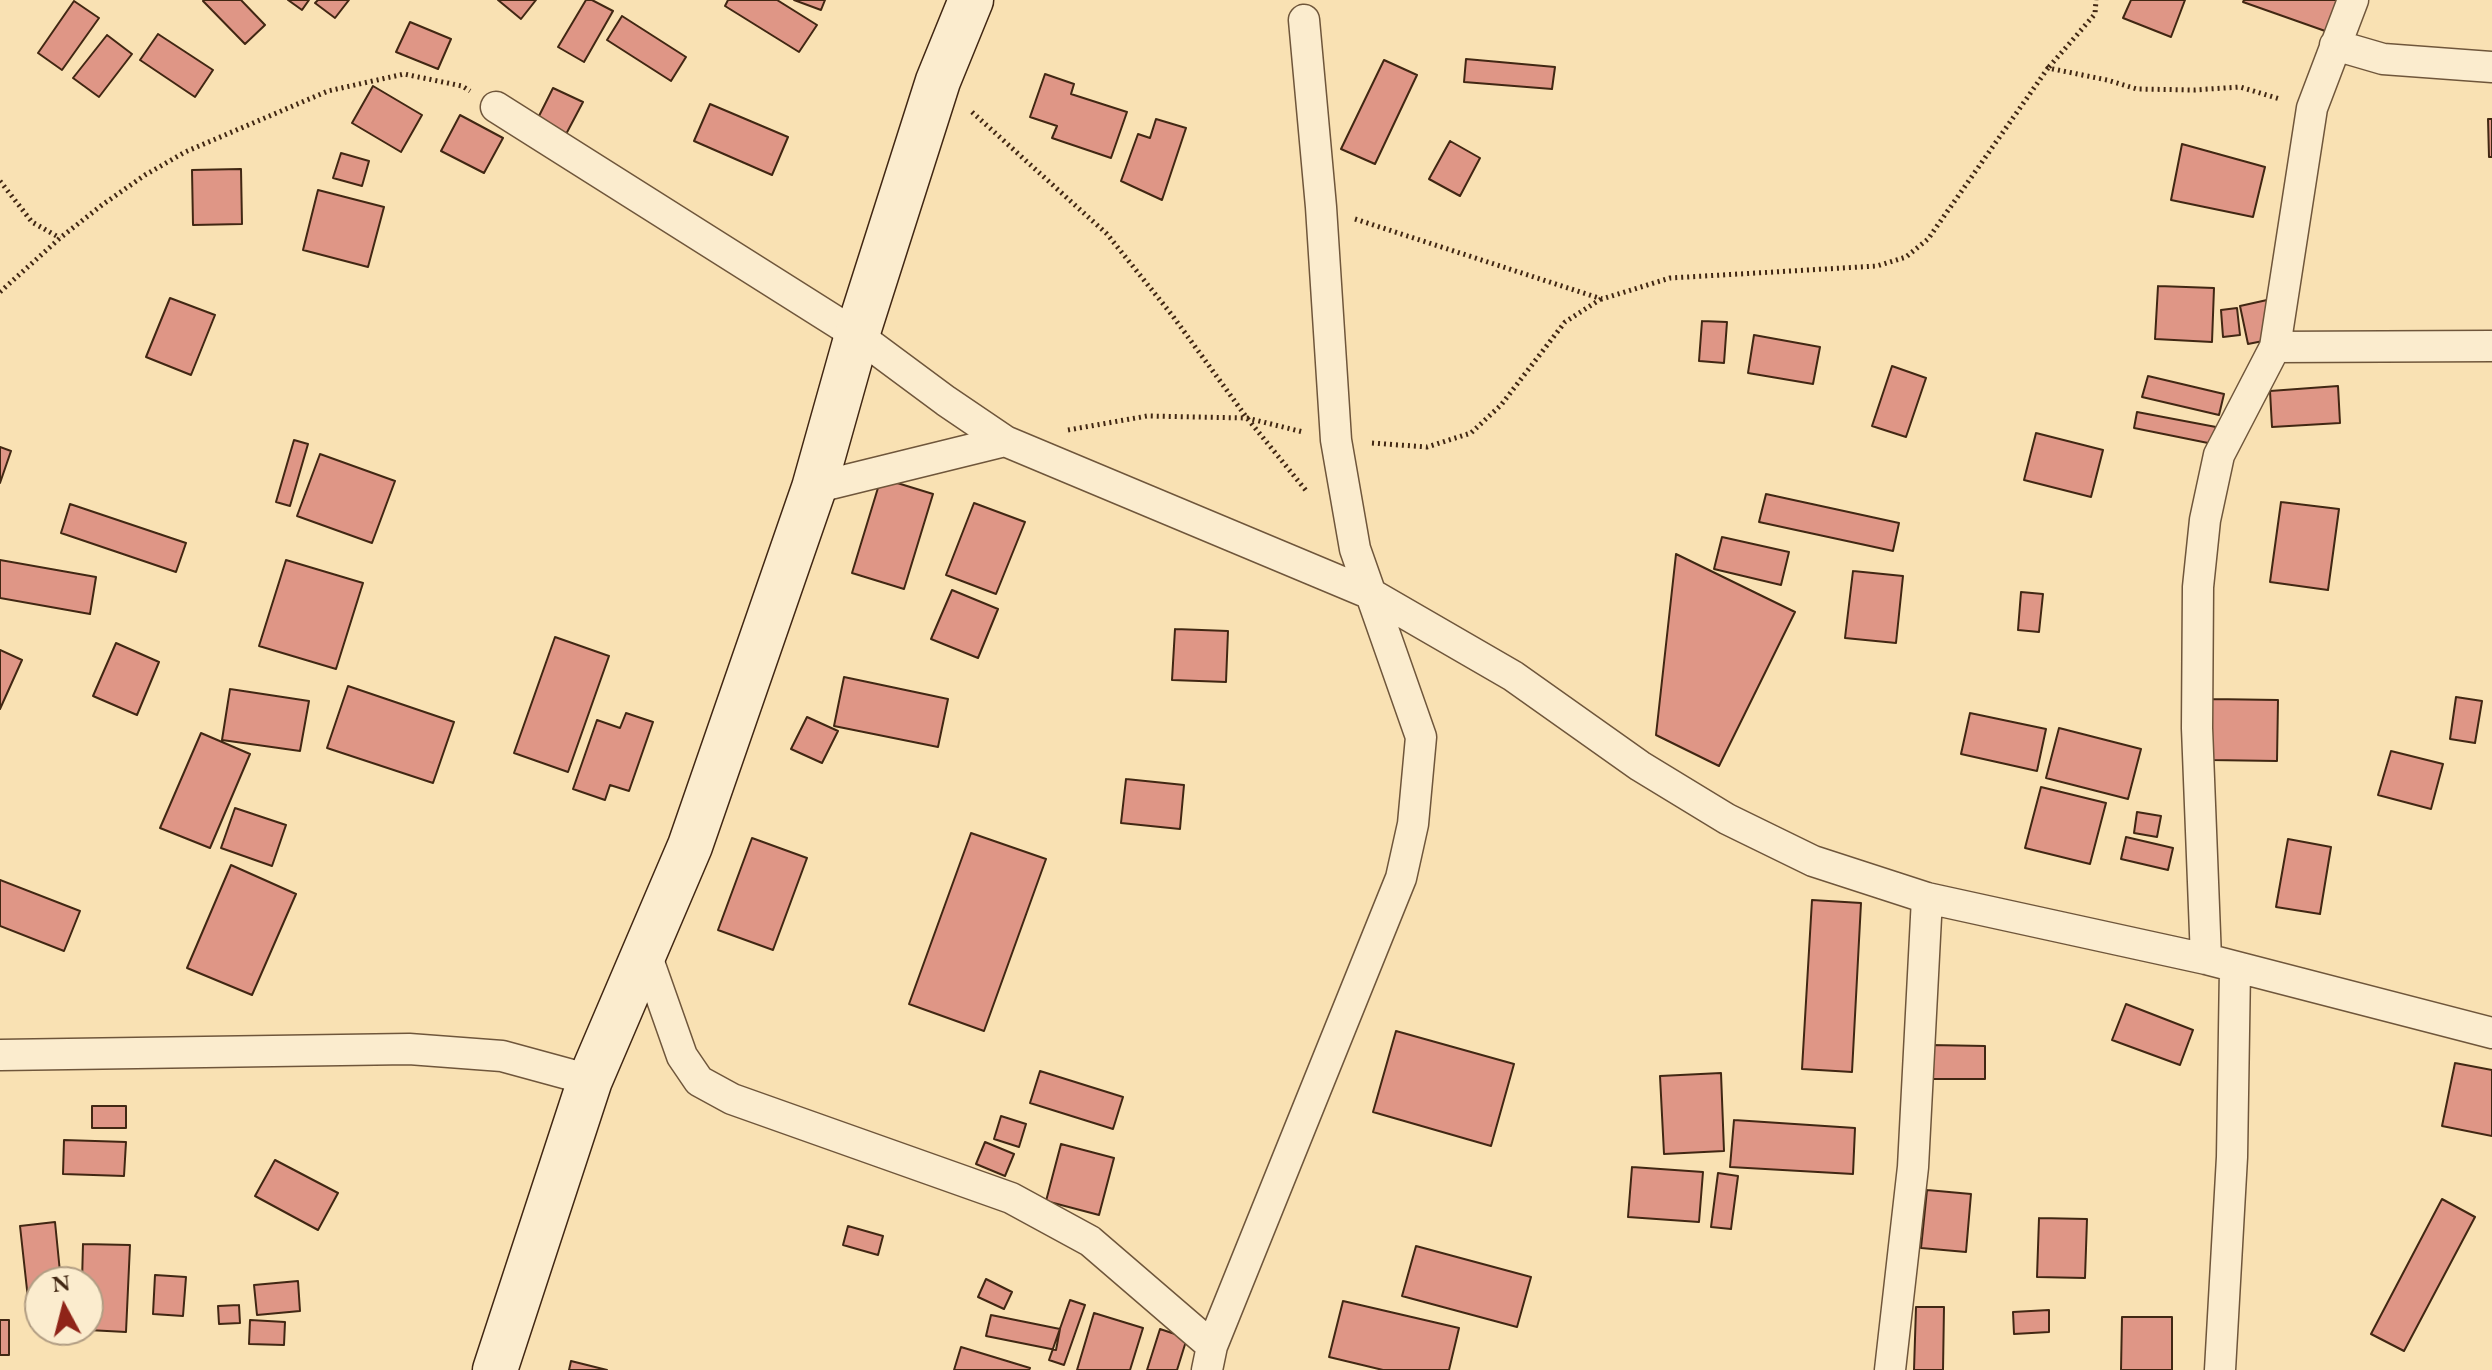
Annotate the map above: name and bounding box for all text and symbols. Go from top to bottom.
north arrow [24,1266,104,1346]
text: N [51,1268,72,1299]

